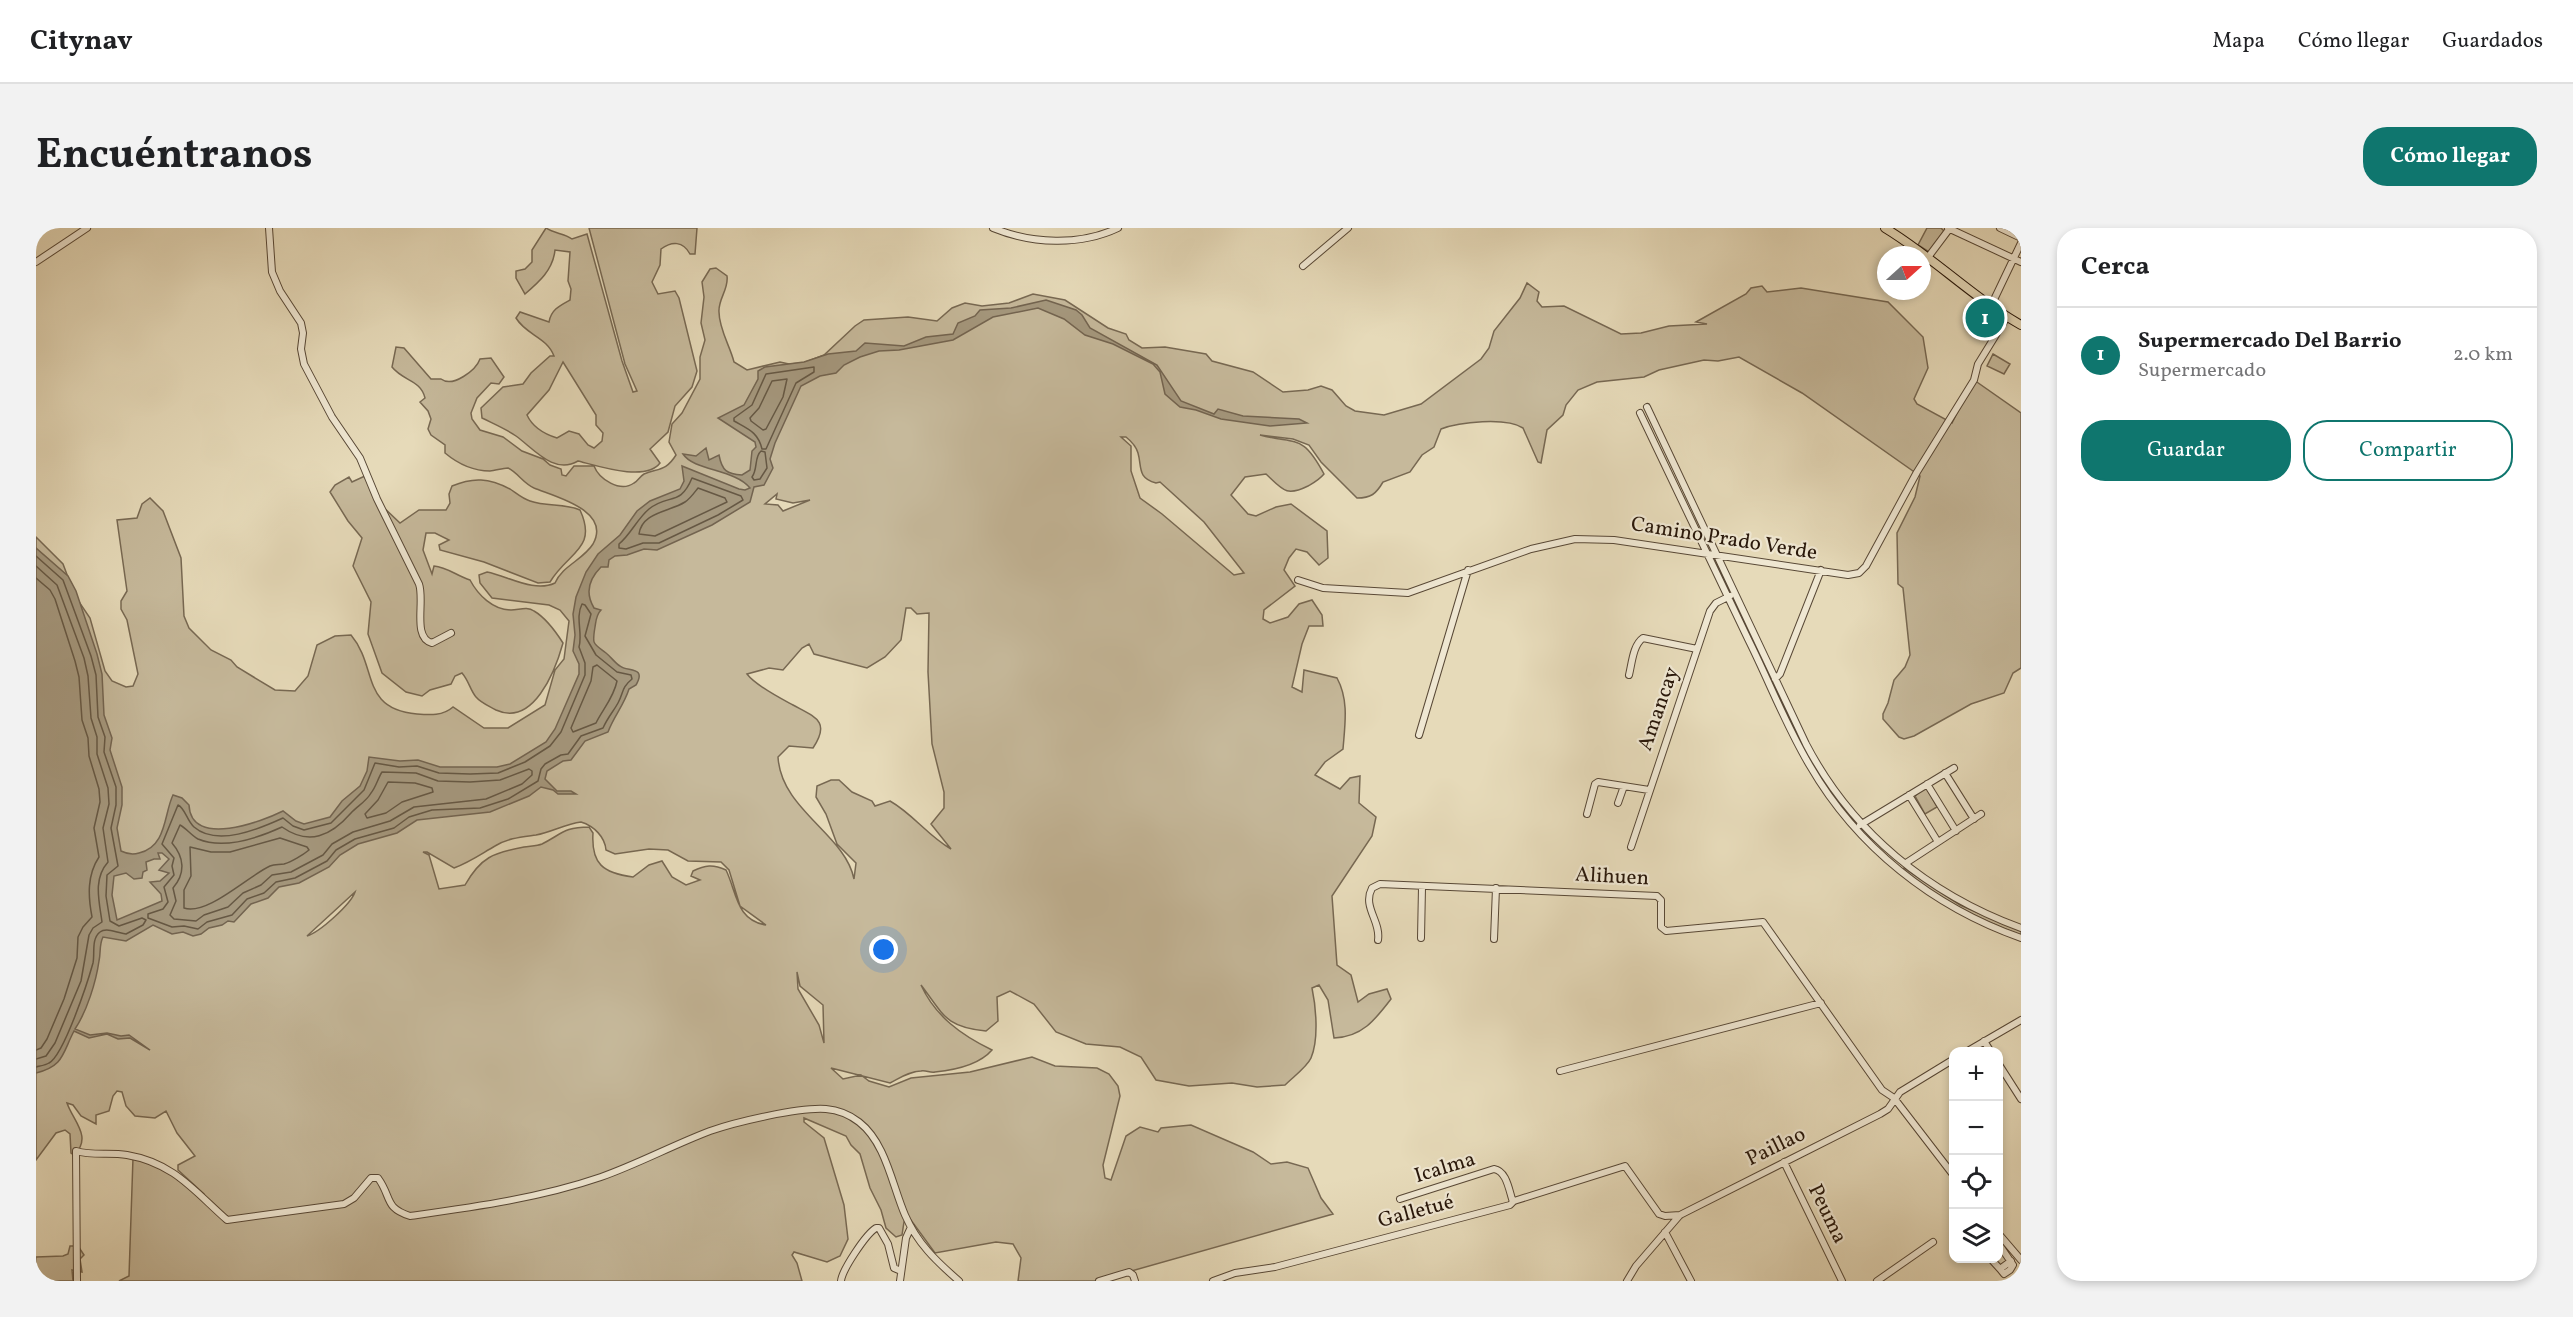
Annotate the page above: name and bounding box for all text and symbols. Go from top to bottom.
text: Citynav [30,22,133,61]
text: Mapa [2212,27,2265,56]
text: Cómo llegar [2298,27,2409,56]
text: Guardados [2442,27,2543,56]
text: Encuéntranos [36,127,312,186]
button: Cómo llegar [2363,127,2537,186]
north arrow [1877,246,1931,300]
text: Cerca [2081,249,2150,285]
pin: 1 [1966,296,2004,340]
text: Supermercado Del Barrio [2138,326,2402,357]
text: 1 [2096,341,2105,369]
text: 2.0 km [2453,341,2513,369]
text: Supermercado [2138,357,2266,385]
button: Guardar [2081,420,2291,481]
button: Compartir [2303,420,2513,481]
street label: Camino Prado Verde [1629,510,1819,568]
street label: Amancay [1631,663,1687,755]
street label: Alihuen [1574,861,1650,893]
your location [869,935,898,964]
map controls [1949,1047,2003,1263]
button: + [1949,1047,2003,1101]
button: − [1949,1101,2003,1155]
street label: Paillao [1741,1120,1811,1174]
street label: Icalma [1411,1145,1479,1191]
button: locate [1949,1155,2003,1209]
street label: Peuma [1800,1180,1854,1248]
street label: Galletué [1375,1188,1457,1236]
button: layers [1949,1209,2003,1263]

